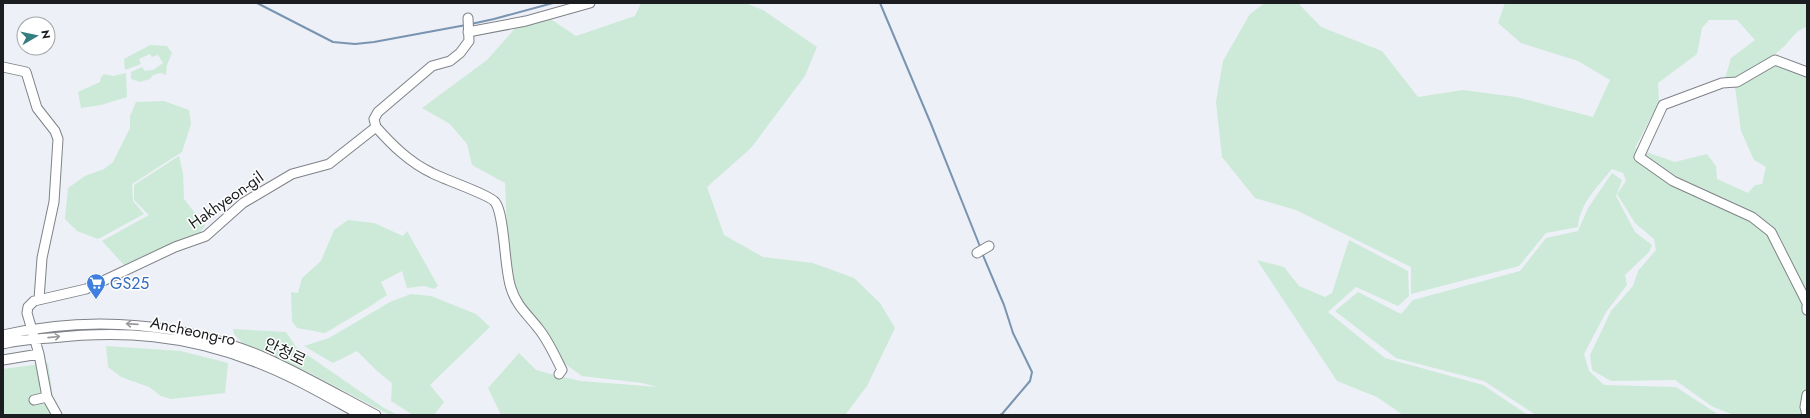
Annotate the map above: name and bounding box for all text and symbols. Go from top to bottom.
north arrow [16,16,56,56]
text: N [37,29,54,40]
street label: Hakhyeon-gil [184,166,268,234]
supermarket icon: GS25 [85,272,107,300]
place label: GS25 [110,272,149,295]
street label: Ancheong-ro [148,311,238,351]
one-way arrow [126,321,139,328]
street label: 안청로 [260,332,310,372]
one-way arrow [47,333,60,341]

